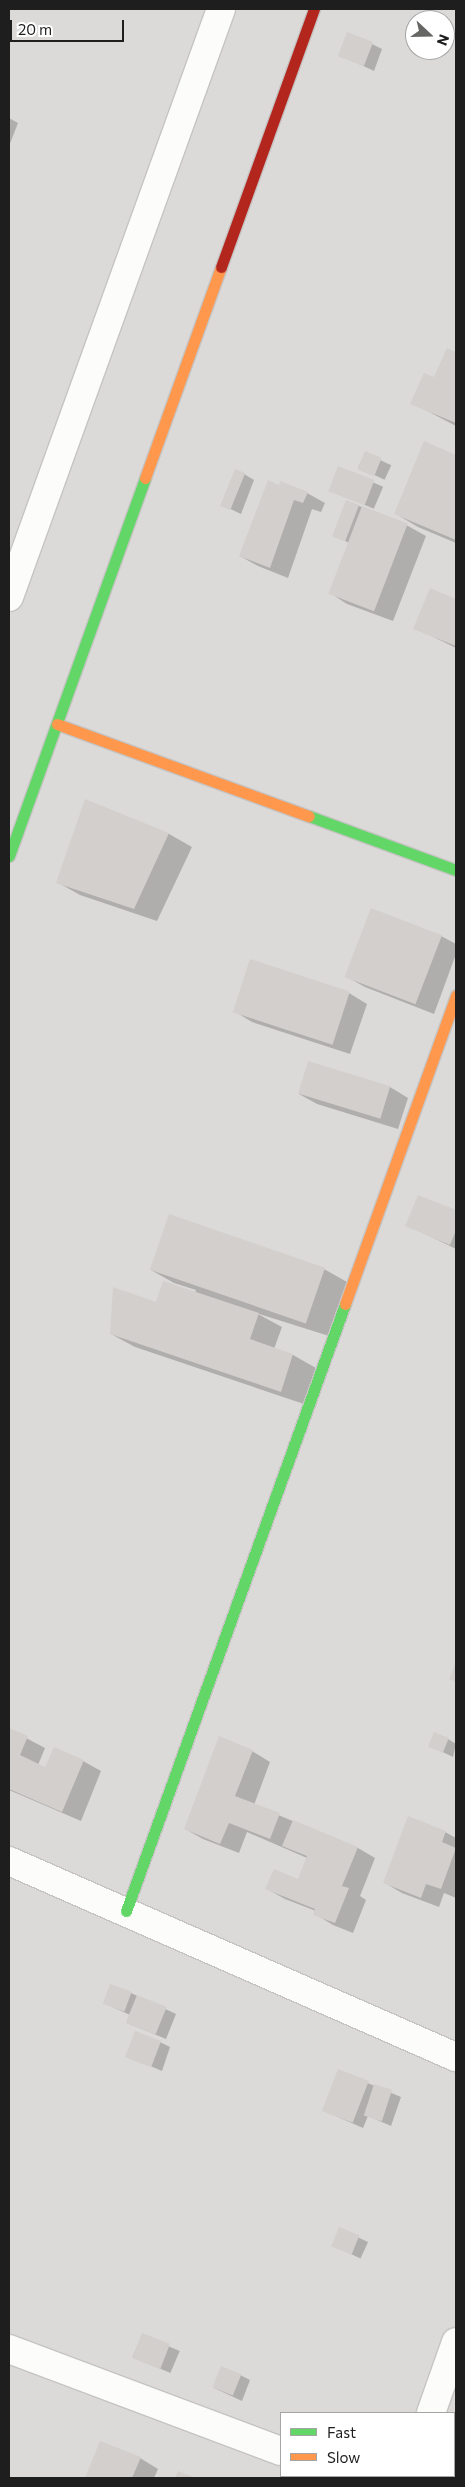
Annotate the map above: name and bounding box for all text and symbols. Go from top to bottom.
scale bar [12,10,126,42]
north arrow [405,10,455,60]
text: 20 m [18,20,52,38]
text: N [434,32,453,48]
legend [280,2412,455,2477]
text: Fast [327,2423,356,2441]
text: Slow [327,2448,360,2466]

